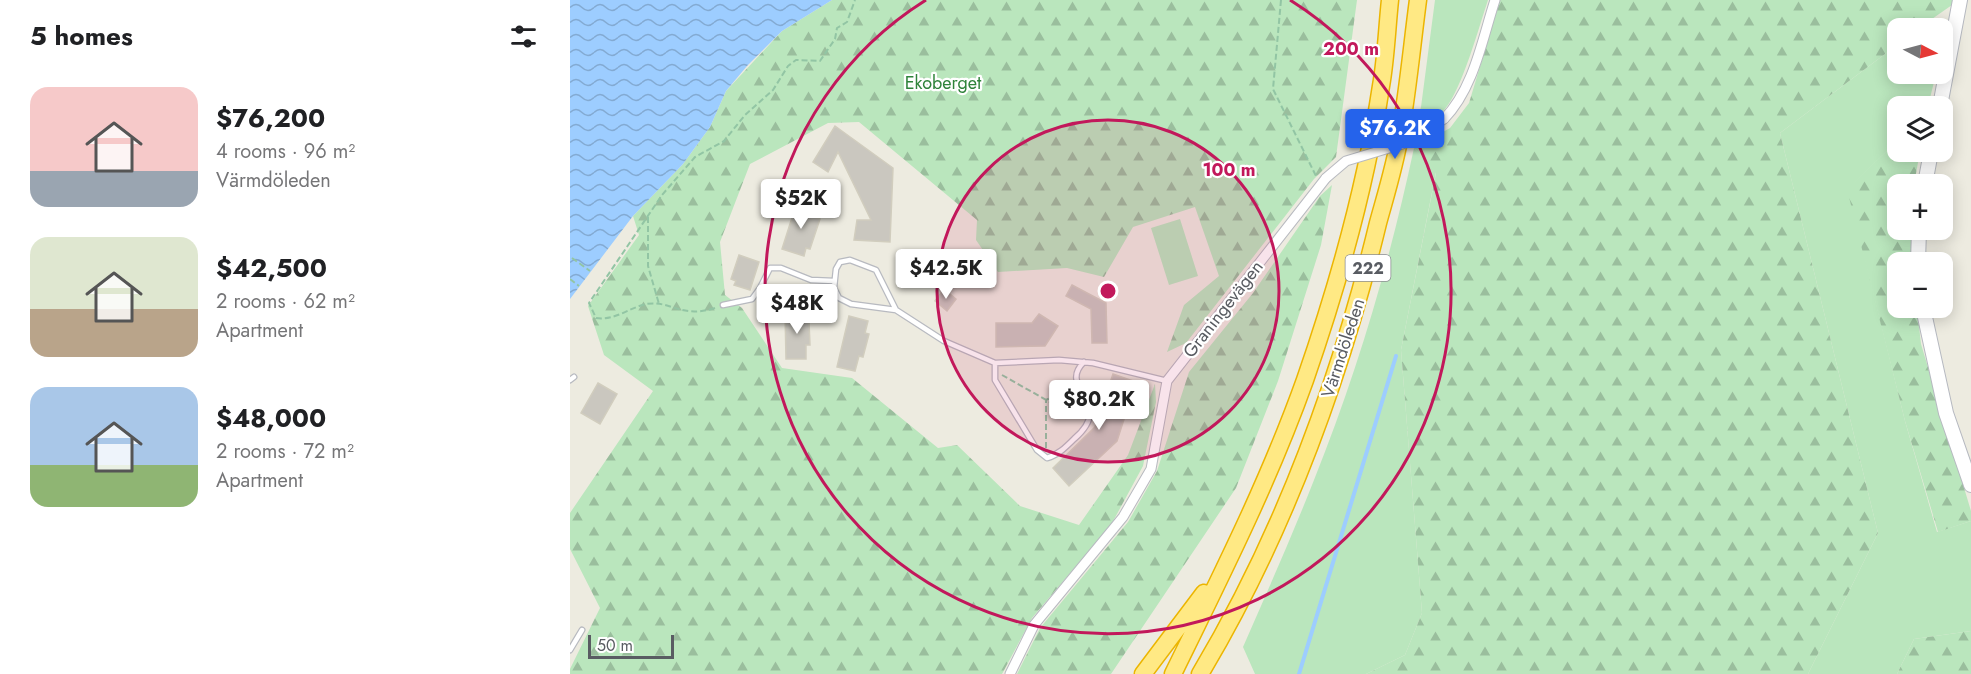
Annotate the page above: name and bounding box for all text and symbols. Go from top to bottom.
text: 5 homes [30,17,133,55]
north arrow [1887,18,1953,84]
map controls [1887,18,1953,318]
icon: filters [507,20,540,53]
text: 200 m [1323,36,1379,62]
park label: Ekoberget [905,70,982,96]
button: layers [1887,96,1953,162]
text: $76,200 [216,99,325,137]
pin: $76.2K [1346,109,1444,160]
icon: home [78,111,150,183]
text: $76.2K [1359,114,1431,143]
text: 4 rooms · 96 m² [216,137,355,166]
text: 100 m [1202,157,1256,183]
text: Värmdöleden [216,166,331,195]
button: + [1887,174,1953,240]
pin: $52K [765,179,837,230]
text: $52K [775,184,827,213]
text: $42,500 [216,249,327,287]
pin: $42.5K [897,249,995,300]
button: − [1887,252,1953,318]
text: $42.5K [910,254,982,283]
street label: Graningevägen [1177,255,1269,363]
road number: 222 [1346,255,1390,281]
icon: home [78,261,150,333]
centre of rings [1098,281,1118,301]
pin: $48K [761,284,833,335]
text: 2 rooms · 62 m² [216,287,355,316]
text: $48K [771,289,823,318]
street label: Värmdöleden [1315,295,1371,401]
text: Apartment [216,316,303,345]
pin: $80.2K [1050,380,1148,431]
text: $80.2K [1063,385,1135,414]
text: $48,000 [216,399,326,437]
icon: home [78,411,150,483]
text: 2 rooms · 72 m² [216,437,354,466]
text: Apartment [216,466,303,495]
scale bar [588,632,674,660]
text: 50 m [597,634,633,657]

